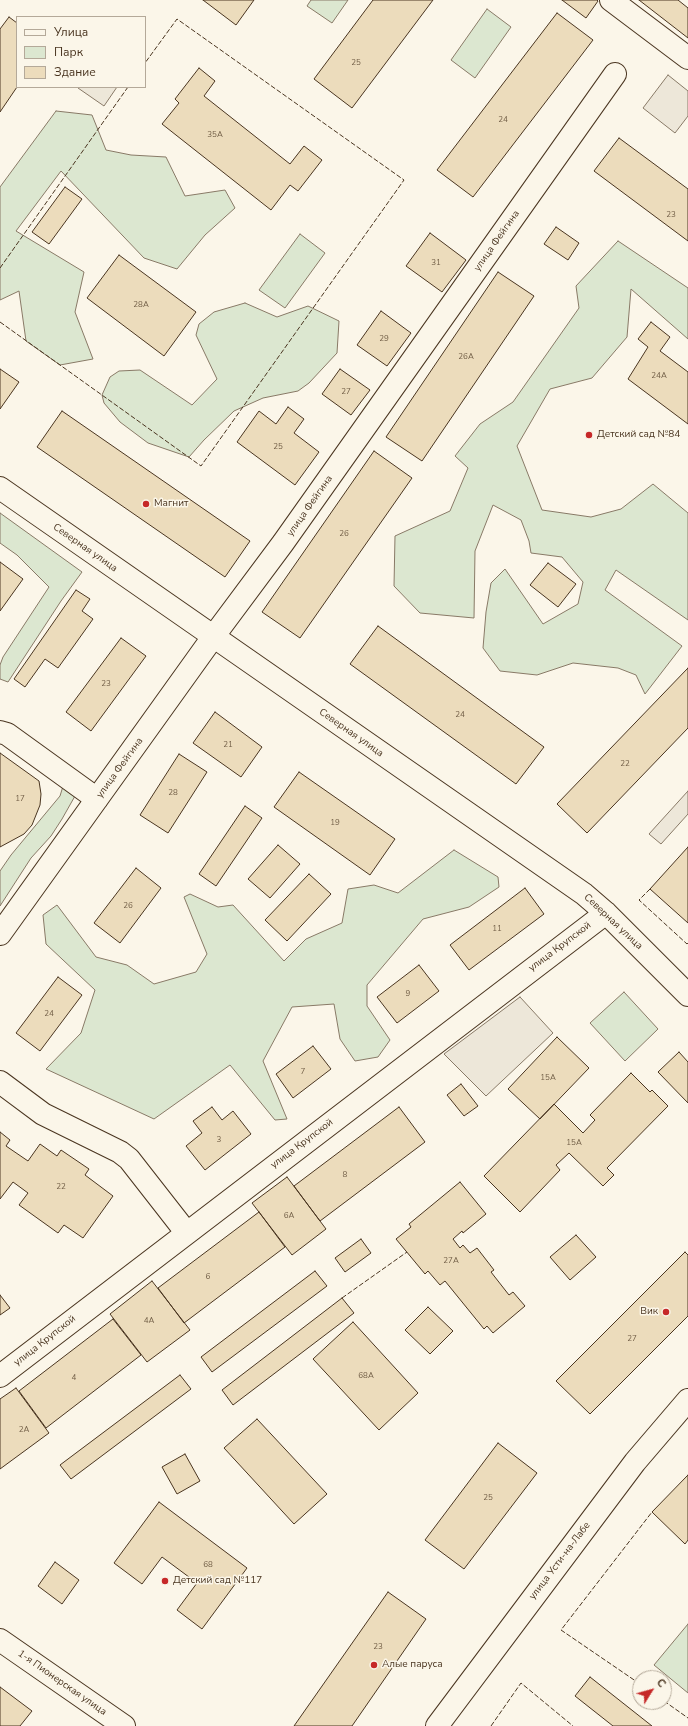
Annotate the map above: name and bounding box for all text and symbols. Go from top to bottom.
legend [16,16,146,88]
text: Улица [54,24,88,40]
text: Парк [54,44,83,60]
house number: 25 [351,58,361,68]
text: Здание [54,64,96,80]
house number: 24 [498,115,508,125]
house number: 35А [207,130,223,140]
street label: улица Фейгина [472,208,522,274]
house number: 23 [666,210,676,220]
house number: 31 [431,258,441,268]
house number: 28А [133,300,149,310]
house number: 29 [379,334,389,344]
house number: 26А [458,352,474,362]
house number: 24А [651,371,667,381]
house number: 27 [341,387,351,397]
place label: Детский сад №84 [597,429,680,441]
marker: Детский сад №84 [584,430,594,440]
house number: 25 [273,442,283,452]
street label: улица Фейгина [285,473,335,539]
place label: Магнит [154,498,188,510]
marker: Магнит [141,499,151,509]
street label: Северная улица [50,521,120,575]
house number: 26 [339,529,349,539]
house number: 23 [101,679,111,689]
street label: Северная улица [316,706,386,760]
house number: 24 [455,710,465,720]
street label: улица Фейгина [94,736,146,800]
house number: 21 [223,740,233,750]
house number: 22 [620,759,630,769]
house number: 28 [168,788,178,798]
house number: 17 [15,794,25,804]
house number: 19 [330,818,340,828]
street label: Северная улица [581,892,645,952]
house number: 26 [123,901,133,911]
street label: улица Крупской [526,920,594,974]
house number: 11 [492,924,502,934]
house number: 9 [406,989,410,999]
house number: 24 [44,1009,54,1019]
house number: 7 [301,1067,305,1077]
house number: 15А [540,1073,556,1083]
street label: улица Крупской [268,1117,336,1171]
house number: 3 [217,1135,221,1145]
house number: 15А [566,1138,582,1148]
house number: 8 [343,1170,347,1180]
house number: 22 [56,1182,66,1192]
house number: 6А [284,1211,294,1221]
house number: 27А [443,1256,459,1266]
house number: 6 [206,1272,210,1282]
place label: Вик [640,1306,658,1318]
marker: Вик [661,1307,671,1317]
street label: улица Крупской [12,1313,78,1369]
house number: 4А [144,1316,154,1326]
house number: 27 [627,1334,637,1344]
house number: 68А [358,1371,374,1381]
house number: 4 [72,1373,76,1383]
house number: 2А [19,1425,29,1435]
house number: 25 [483,1493,493,1503]
street label: улица Усти-на-Лабе [527,1520,593,1602]
house number: 68 [203,1560,213,1570]
place label: Детский сад №117 [173,1575,262,1587]
marker: Детский сад №117 [160,1576,170,1586]
house number: 23 [373,1642,383,1652]
street label: 1-я Пионерская улица [15,1648,109,1718]
place label: Алые паруса [382,1659,443,1671]
marker: Алые паруса [369,1660,379,1670]
north arrow [632,1670,672,1710]
text: С [653,1676,669,1691]

